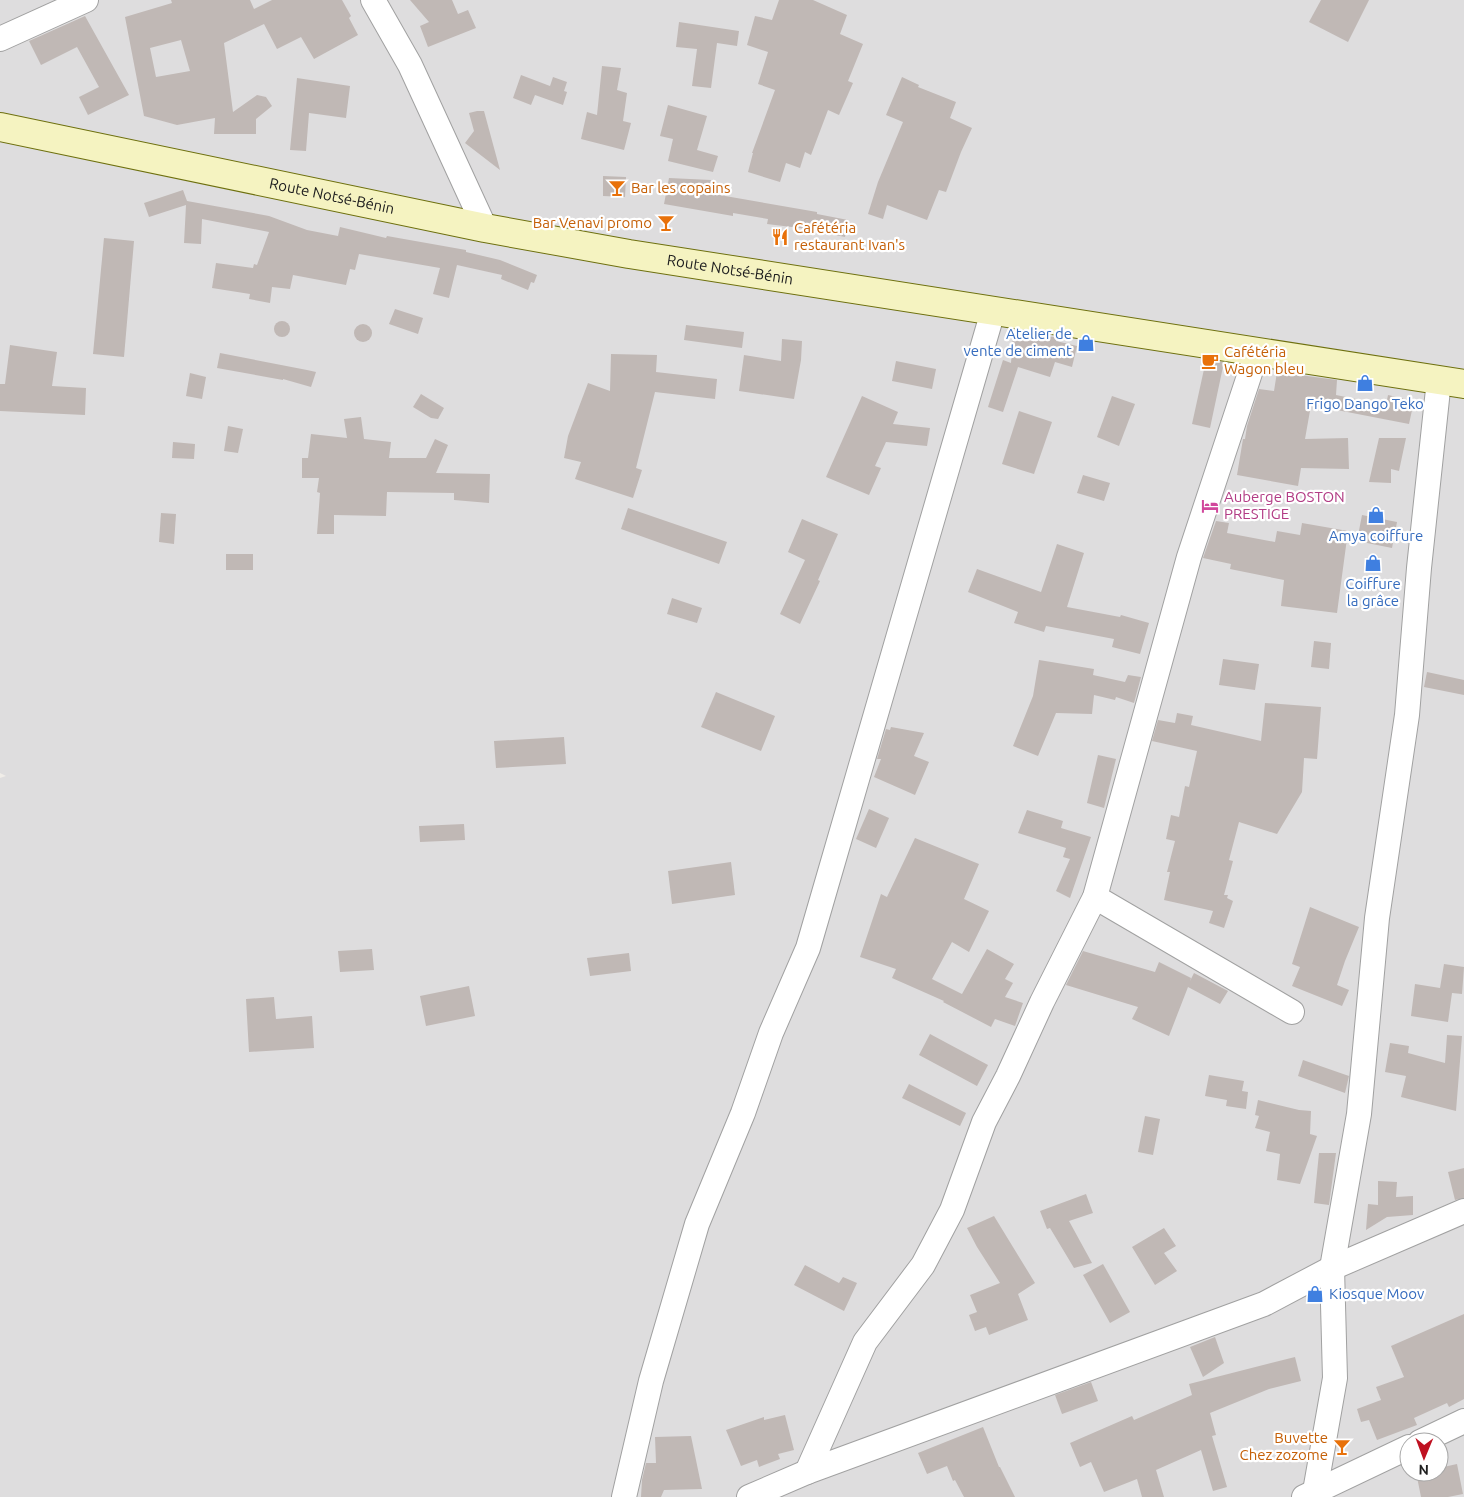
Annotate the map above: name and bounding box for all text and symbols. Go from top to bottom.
street label: Route Notsé-Bénin [268,174,396,217]
bar icon: Bar les copains [607,178,627,198]
place label: Bar les copains [631,179,730,196]
bar icon: Bar Venavi promo [656,213,676,233]
place label: Bar Venavi promo [533,214,652,231]
place label: Cafétéria restaurant Ivan's [794,219,905,253]
restaurant icon: Cafétéria restaurant Ivan's [770,227,790,247]
street label: Route Notsé-Bénin [666,251,794,287]
place label: Atelier de vente de ciment [963,325,1072,359]
shop icon: Atelier de vente de ciment [1076,333,1096,353]
place label: Cafétéria Wagon bleu [1224,343,1304,377]
cafe icon: Cafétéria Wagon bleu [1200,351,1220,371]
shop icon: Frigo Dango Teko [1355,373,1375,393]
place label: Frigo Dango Teko [1306,395,1424,412]
place label: Auberge BOSTON PRESTIGE [1224,488,1345,522]
hotel icon: Auberge BOSTON PRESTIGE [1200,496,1220,516]
shop icon: Amya coiffure [1366,505,1386,525]
place label: Amya coiffure [1329,527,1423,544]
shop icon: Coiffure la grâce [1363,553,1383,573]
place label: Coiffure la grâce [1345,575,1401,609]
shop icon: Kiosque Moov [1305,1284,1325,1304]
place label: Kiosque Moov [1329,1285,1425,1302]
place label: Buvette Chez zozome [1239,1429,1328,1463]
north arrow [1399,1432,1449,1482]
bar icon: Buvette Chez zozome [1332,1437,1352,1457]
text: N [1418,1462,1429,1478]

